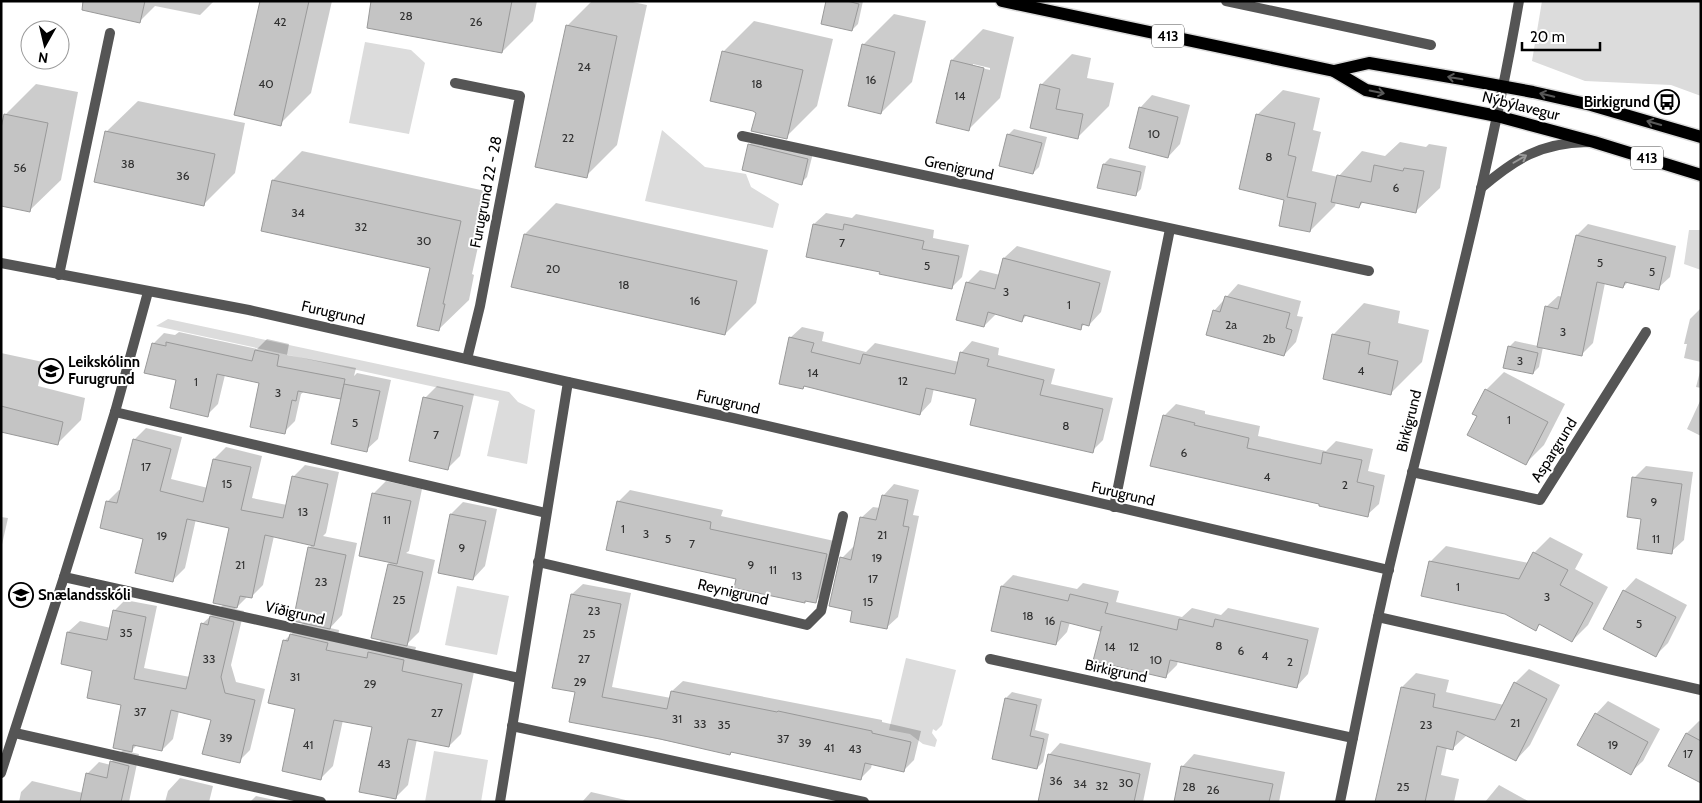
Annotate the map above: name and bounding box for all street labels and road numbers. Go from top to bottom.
road number: 413 [1152,24,1184,48]
street label: Nýbýlavegur [1480,88,1562,124]
street label: Furugrund 22 - 28 [466,134,506,250]
road number: 413 [1631,146,1663,170]
street label: Grenigrund [923,152,995,184]
street label: Furugrund [300,297,366,329]
street label: Furugrund [695,386,761,418]
street label: Birkigrund [1393,388,1425,454]
street label: Aspargrund [1527,415,1581,485]
street label: Furugrund [1090,478,1156,510]
street label: Reynigrund [696,575,770,609]
street label: Víðigrund [263,597,327,629]
street label: Birkigrund [1083,656,1149,686]

